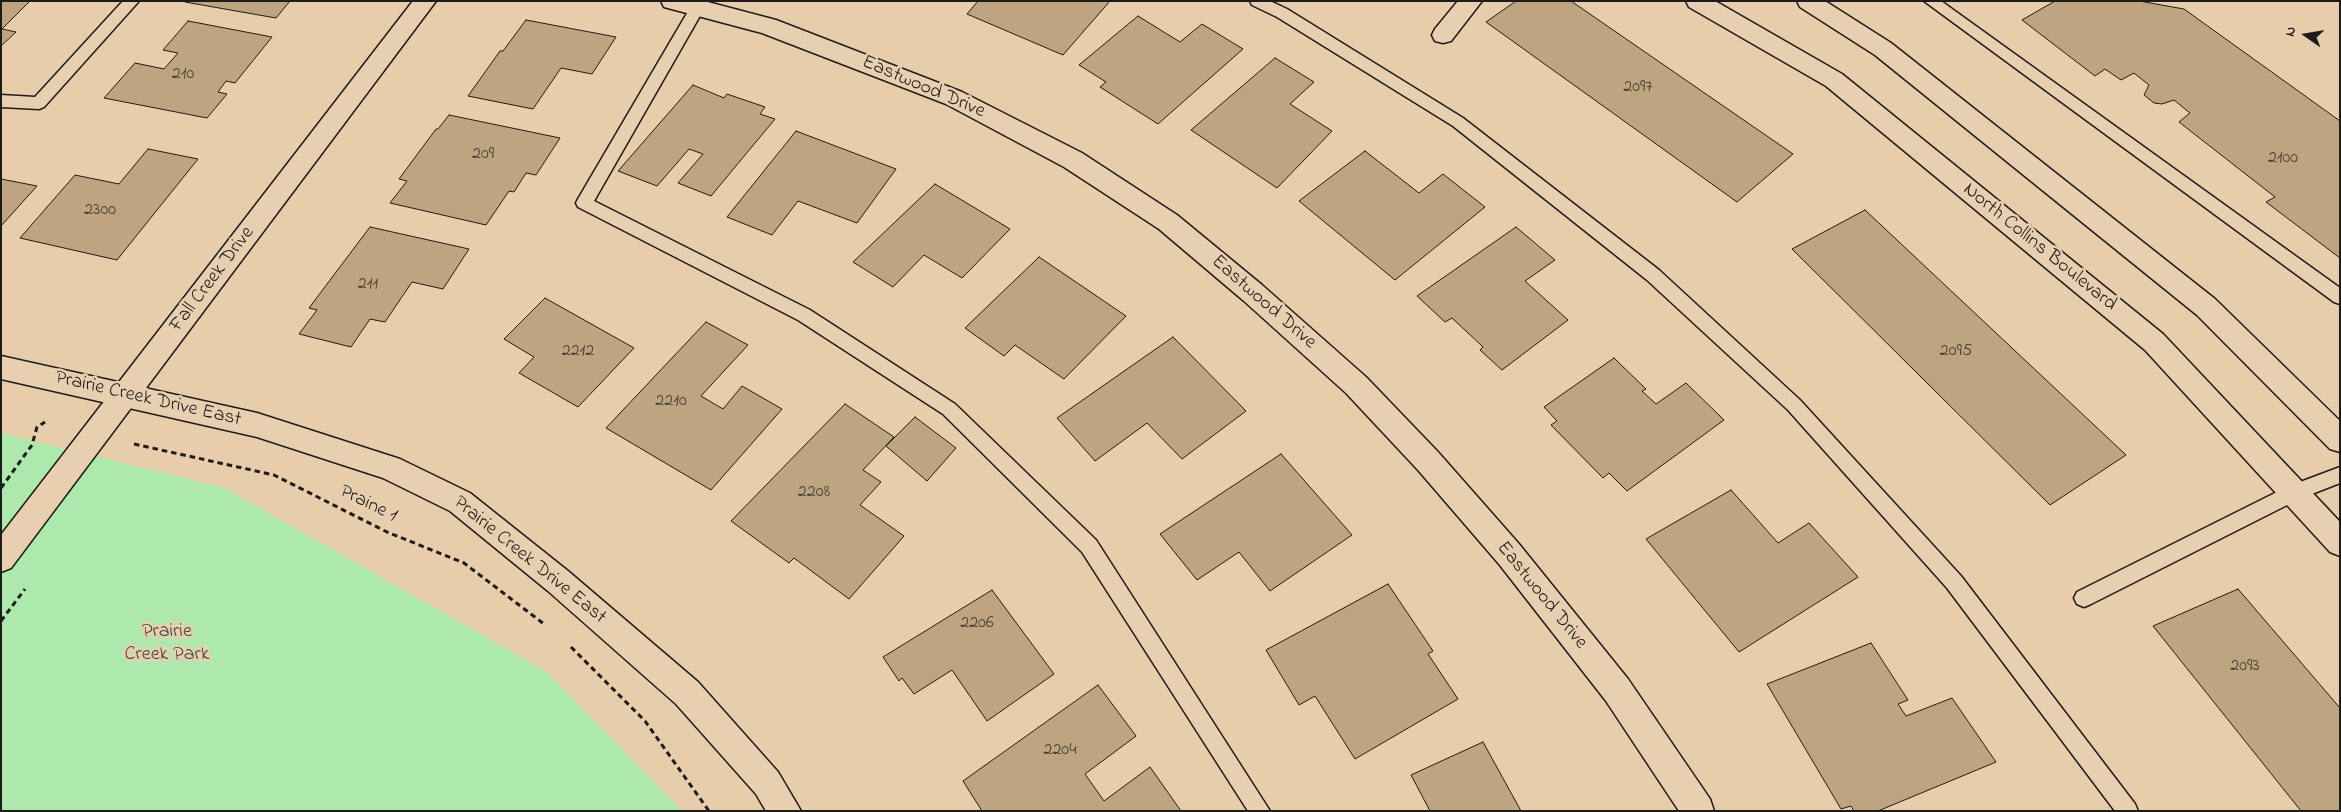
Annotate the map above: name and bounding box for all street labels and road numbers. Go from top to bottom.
street label: Eastwood Drive [858,51,988,125]
street label: North Collins Boulevard [1957,179,2121,317]
street label: Fall Creek Drive [165,222,261,338]
street label: Eastwood Drive [1205,251,1321,355]
street label: Prairie Creek Drive East [53,367,243,433]
street label: Praine 1 [335,481,401,529]
street label: Prairie Creek Drive East [448,492,610,630]
street label: Eastwood Drive [1490,537,1592,655]

